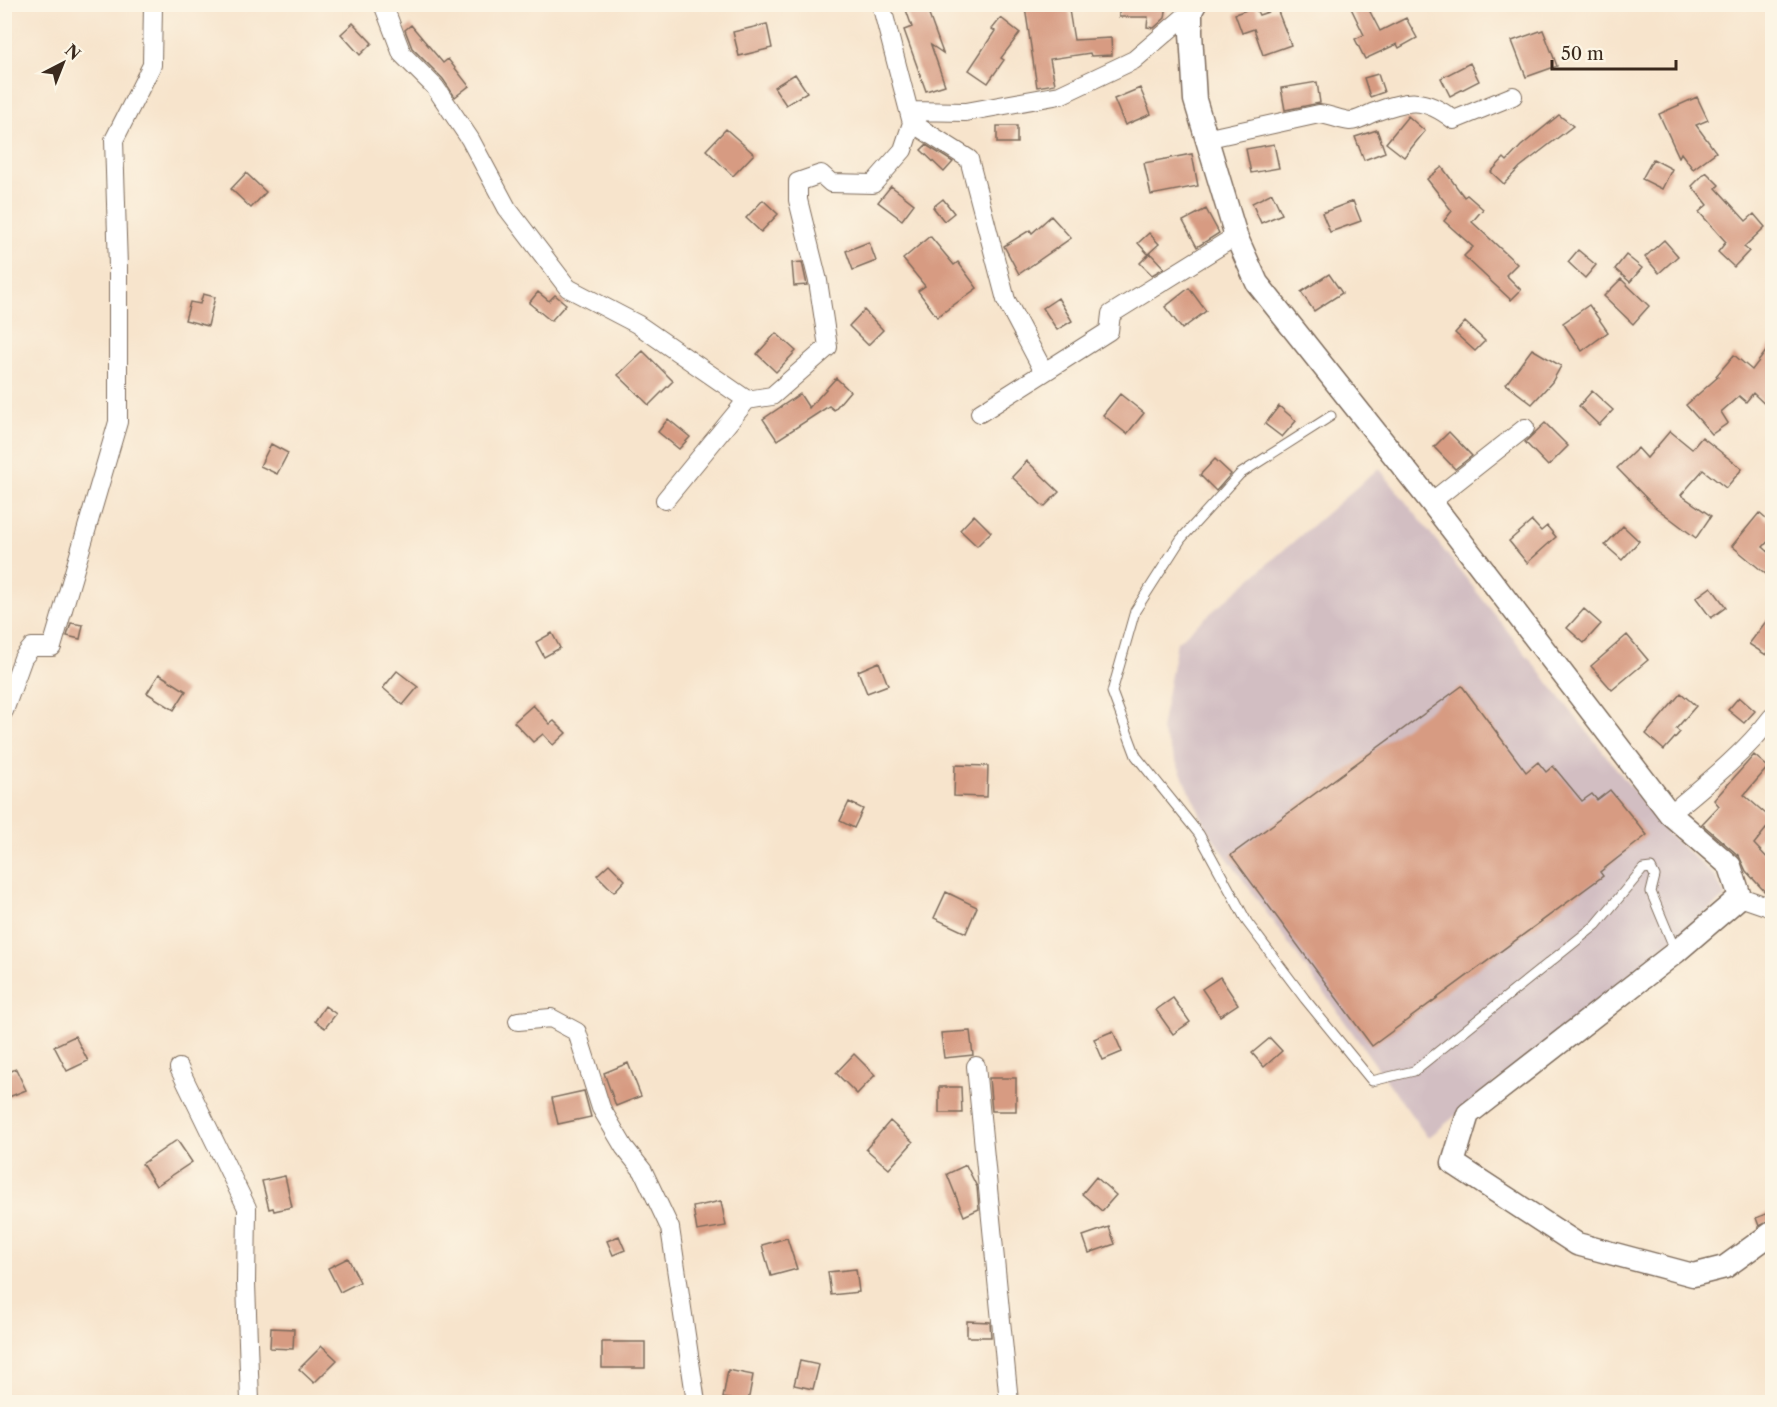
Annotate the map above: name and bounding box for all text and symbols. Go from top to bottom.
north arrow [33,33,93,93]
scale bar [1552,33,1676,71]
text: N [61,40,85,64]
text: 50 m [1561,43,1604,65]

